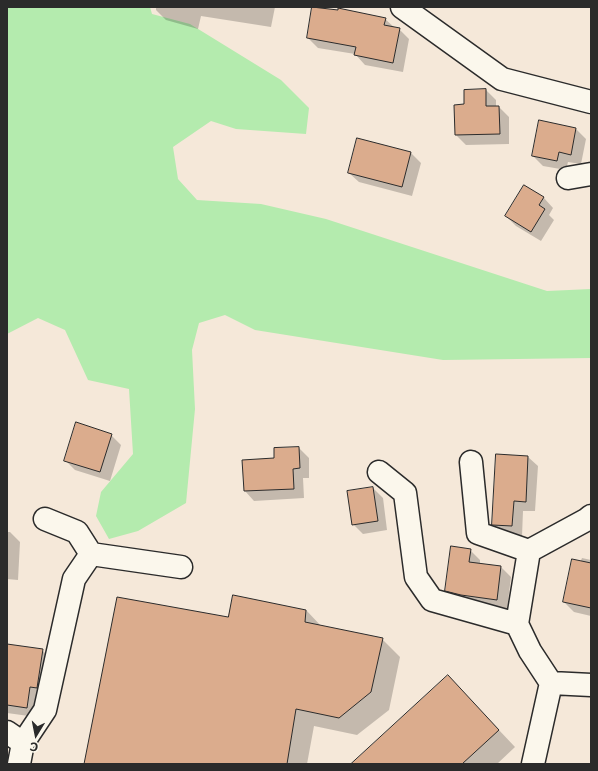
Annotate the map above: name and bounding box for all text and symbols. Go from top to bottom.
north arrow [16,715,56,755]
text: С [28,738,39,756]

